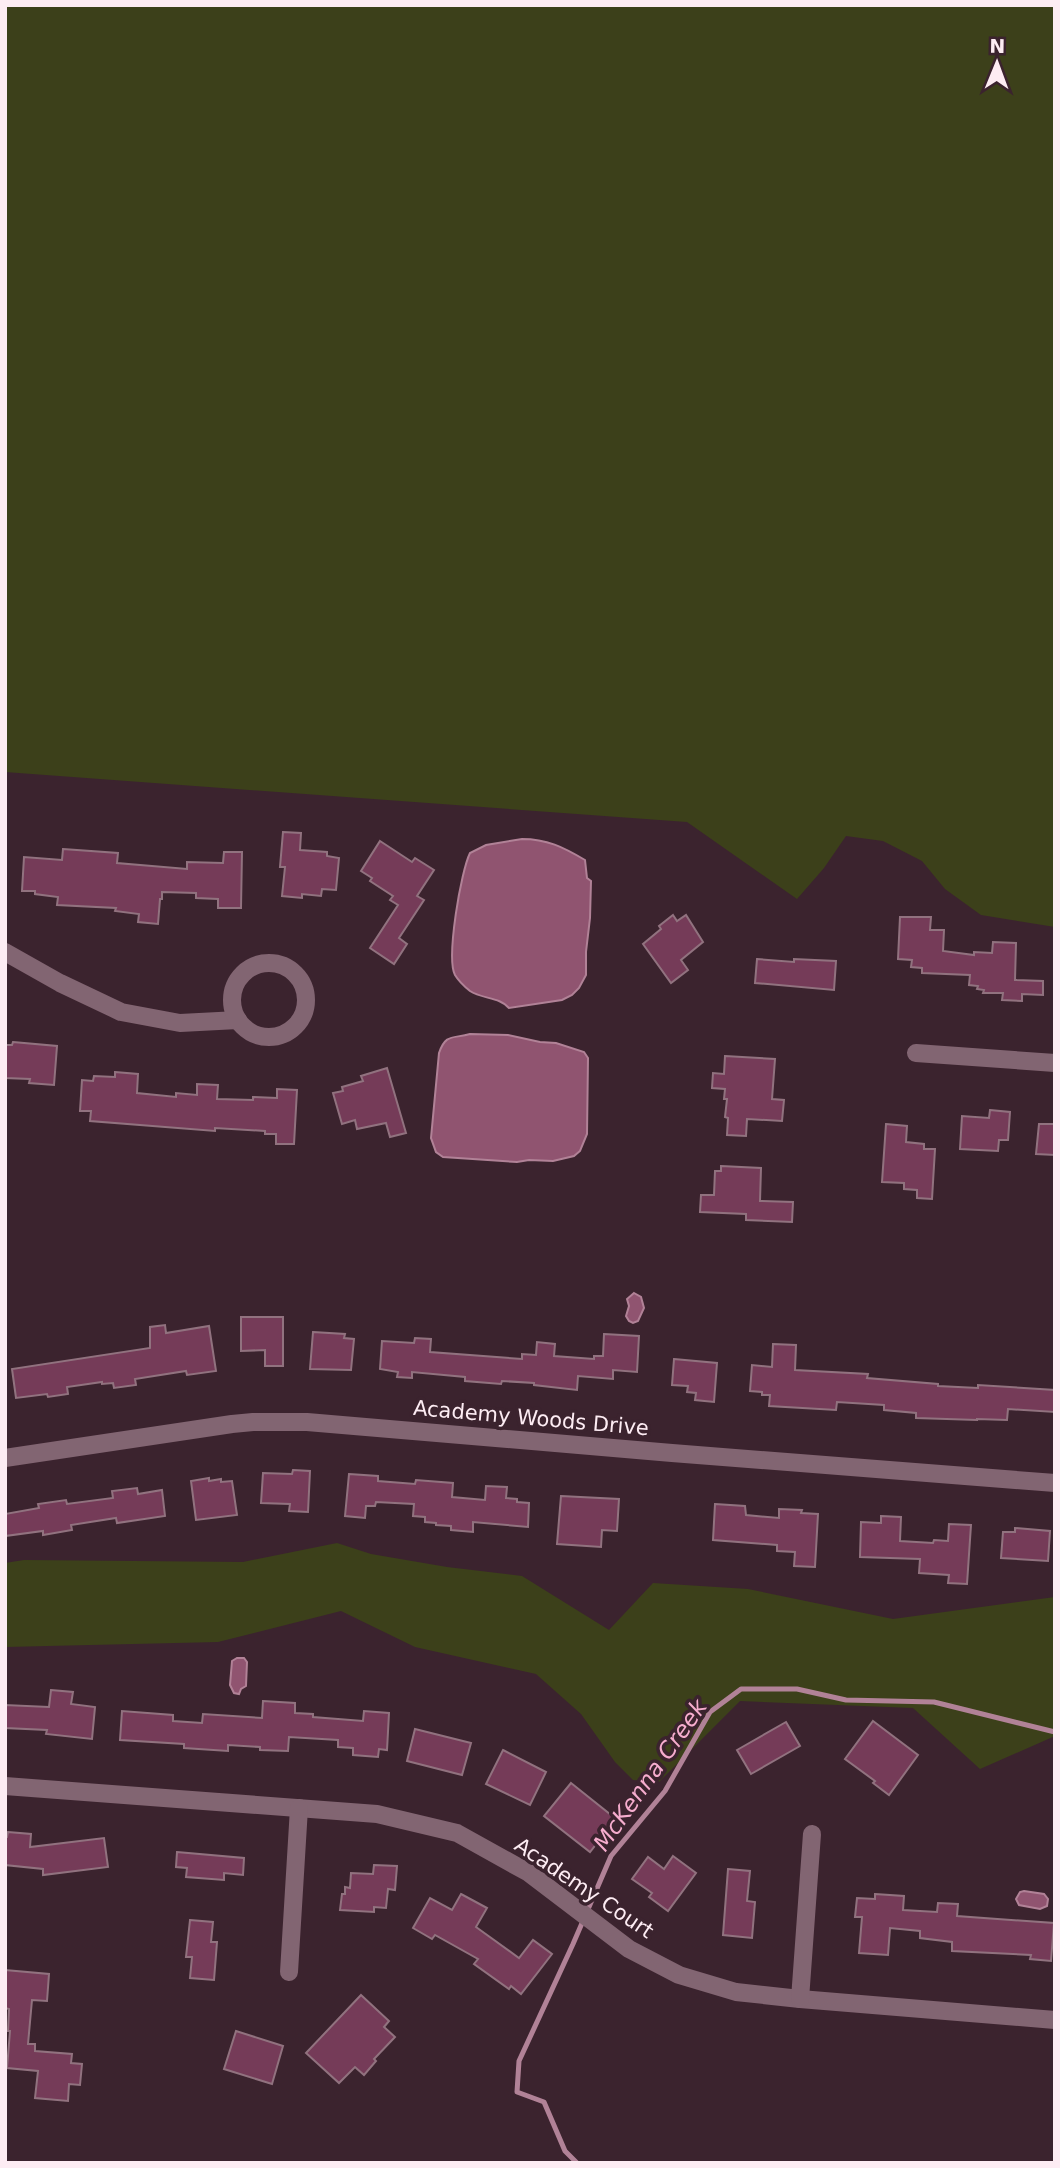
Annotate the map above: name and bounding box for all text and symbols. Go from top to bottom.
north arrow [962,28,1032,98]
text: N [989,35,1005,57]
street label: Academy Woods Drive [412,1396,650,1440]
water label: McKenna Creek [588,1693,713,1856]
street label: Academy Court [510,1833,658,1943]

